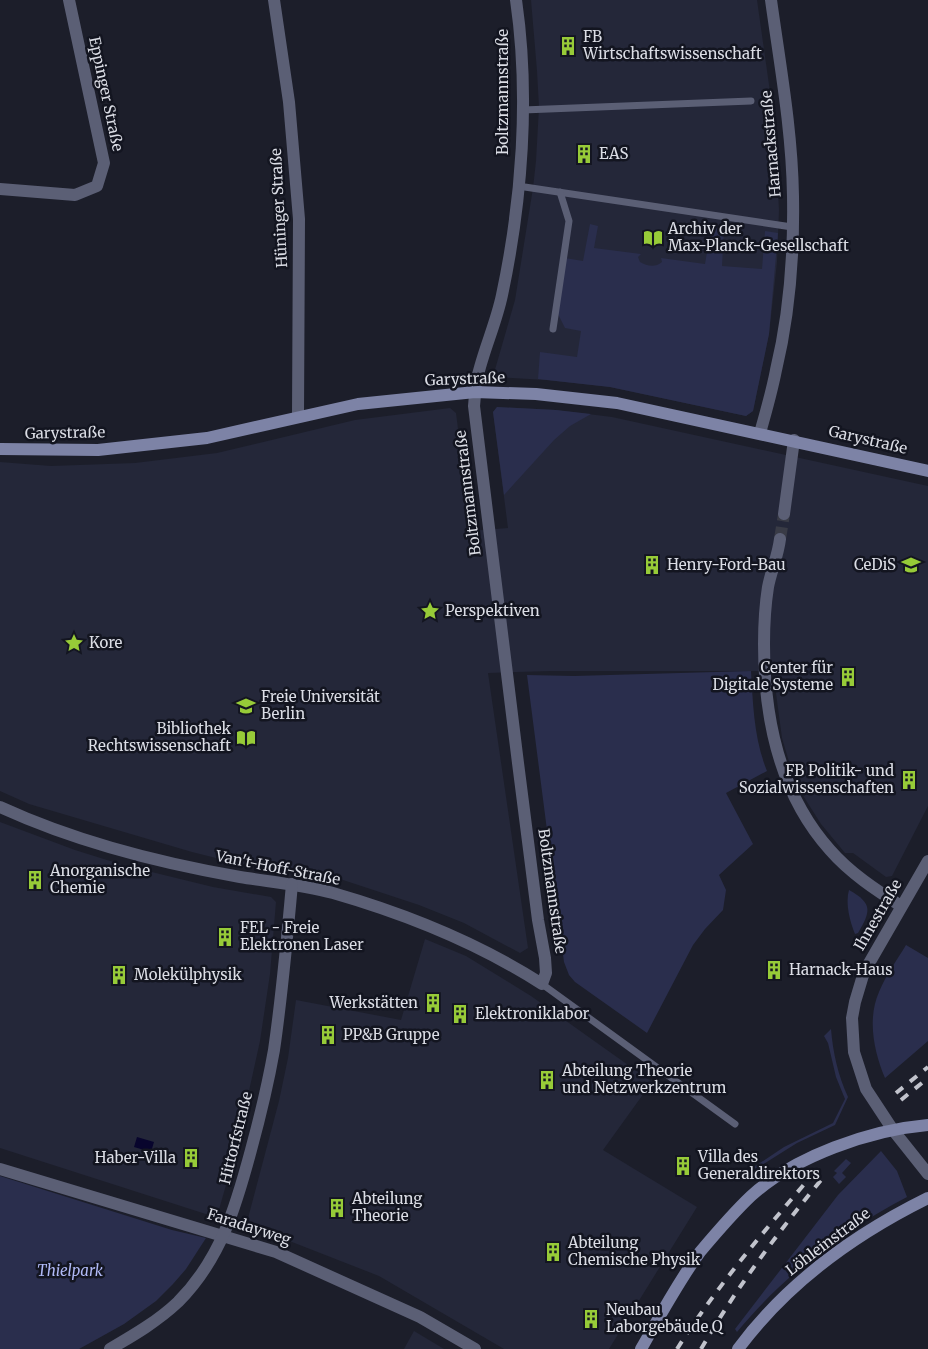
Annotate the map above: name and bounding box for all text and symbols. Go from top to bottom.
place label: FB Wirtschaftswissenschaft [582,27,762,63]
street label: Boltzmannstraße [493,29,512,155]
street label: Eppinger Straße [85,35,128,153]
building icon: FB Wirtschaftswissenschaft [557,35,579,57]
street label: Harnackstraße [756,90,785,198]
building icon: EAS [573,143,595,165]
place label: EAS [599,144,628,163]
street label: Hüninger Straße [266,148,291,268]
place label: Archiv der Max-Planck-Gesellschaft [667,219,849,255]
library icon: Archiv der Max-Planck-Gesellschaft [642,227,664,249]
street label: Garystraße [425,368,506,389]
street label: Garystraße [827,421,910,458]
street label: Garystraße [25,422,105,443]
street label: Boltzmannstraße [450,429,485,557]
building icon: Henry-Ford-Bau [641,554,663,576]
school or university icon: CeDiS [900,554,922,576]
place label: Henry-Ford-Bau [667,555,786,574]
place label: CeDiS [854,555,896,574]
place icon: Perspektiven [419,600,441,622]
place label: Perspektiven [445,601,540,620]
place icon: Kore [63,632,85,654]
place label: Kore [89,633,123,652]
place label: Center für Digitale Systeme [712,658,833,694]
building icon: Center für Digitale Systeme [837,666,859,688]
place label: Freie Universität Berlin [261,687,380,723]
school or university icon: Freie Universität Berlin [235,695,257,717]
place label: Bibliothek Rechtswissenschaft [88,719,231,755]
library icon: Bibliothek Rechtswissenschaft [235,727,257,749]
place label: FB Politik- und Sozialwissenschaften [739,761,894,797]
building icon: FB Politik- und Sozialwissenschaften [898,769,920,791]
street label: Boltzmannstraße [534,827,571,955]
street label: Van't-Hoff-Straße [213,846,342,889]
place label: Anorganische Chemie [49,861,150,897]
building icon: Anorganische Chemie [24,869,46,891]
street label: Ihnestraße [850,876,906,954]
place label: FEL - Freie Elektronen Laser [240,918,364,954]
building icon: FEL - Freie Elektronen Laser [214,926,236,948]
building icon: Harnack-Haus [763,959,785,981]
place label: Harnack-Haus [789,960,893,979]
building icon: Molekülphysik [108,964,130,986]
place label: Molekülphysik [134,965,242,984]
building icon: Werkstätten [422,992,444,1014]
place label: Werkstätten [329,993,418,1012]
building icon: Elektroniklabor [449,1003,471,1025]
place label: Elektroniklabor [475,1004,590,1023]
building icon: PP&B Gruppe [317,1024,339,1046]
place label: PP&B Gruppe [343,1025,440,1044]
place label: Abteilung Theorie und Netzwerkzentrum [561,1061,726,1097]
building icon: Abteilung Theorie und Netzwerkzentrum [536,1069,558,1091]
street label: Hittorfstraße [215,1089,256,1186]
building icon: Haber-Villa [180,1147,202,1169]
place label: Villa des Generaldirektors [697,1147,820,1183]
place label: Haber-Villa [94,1148,176,1167]
building icon: Villa des Generaldirektors [672,1155,694,1177]
place label: Abteilung Theorie [351,1189,422,1225]
building icon: Abteilung Theorie [326,1197,348,1219]
street label: Faradayweg [205,1204,293,1249]
street label: Löhleinstraße [782,1204,874,1280]
place label: Abteilung Chemische Physik [567,1233,701,1269]
building icon: Abteilung Chemische Physik [542,1241,564,1263]
park label: Thielpark [37,1261,104,1280]
place label: Neubau Laborgebäude Q [606,1300,724,1336]
building icon: Neubau Laborgebäude Q [580,1308,602,1330]

